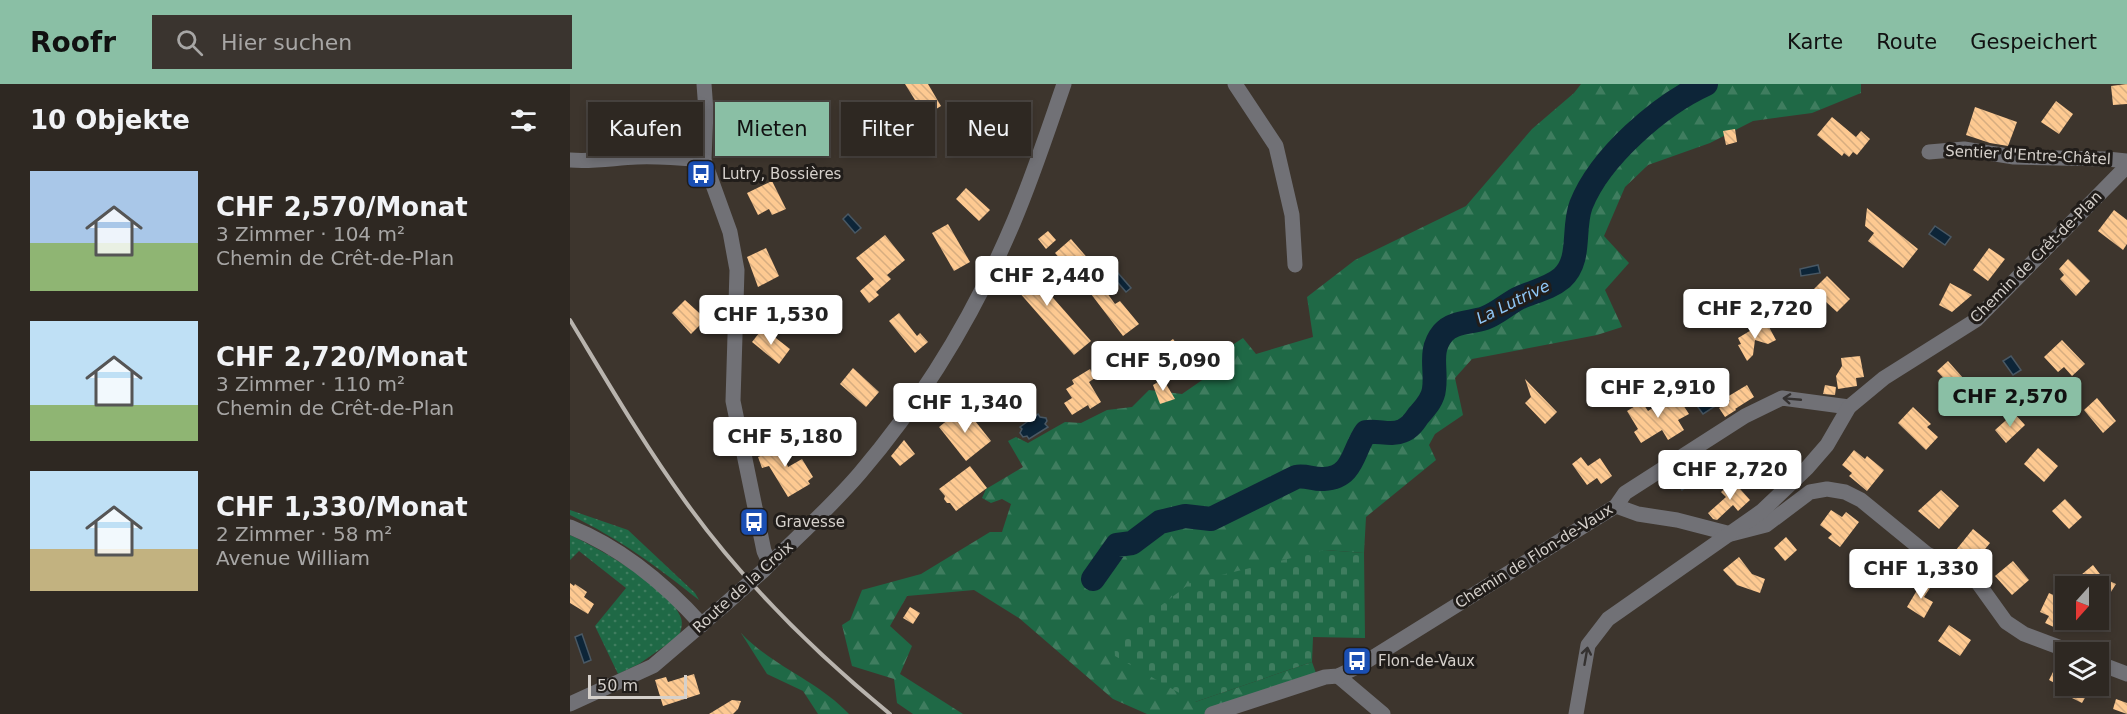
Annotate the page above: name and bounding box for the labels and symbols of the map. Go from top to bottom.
street label: Sentier d'Entre-Châtel [1945,142,2111,168]
bus stop icon: Lutry, Bossières [685,158,717,190]
place label: Lutry, Bossières [722,165,842,183]
street label: Chemin de Crêt-de-Plan [1966,187,2106,327]
pin: CHF 2,440 [978,256,1116,307]
water label: La Lutrive [1473,276,1553,328]
pin: CHF 2,720 [1686,289,1824,340]
pin: CHF 1,530 [702,295,840,346]
pin: CHF 5,090 [1094,341,1232,392]
pin: CHF 2,910 [1589,368,1727,419]
pin: CHF 2,570 [1941,377,2079,428]
pin: CHF 1,340 [896,383,1034,434]
one-way arrow [1782,394,1802,405]
pin: CHF 5,180 [716,417,854,468]
pin: CHF 2,720 [1661,450,1799,501]
street label: Chemin de Flon-de-Vaux [1452,500,1616,612]
bus stop icon: Gravesse [738,506,770,538]
place label: Gravesse [775,513,845,531]
street label: Route de la Croix [689,537,797,637]
pin: CHF 1,330 [1852,549,1990,600]
north arrow [2055,576,2109,630]
bus stop icon: Flon-de-Vaux [1341,645,1373,677]
one-way arrow [1581,647,1592,667]
place label: Flon-de-Vaux [1378,652,1475,670]
scale bar [588,672,687,700]

